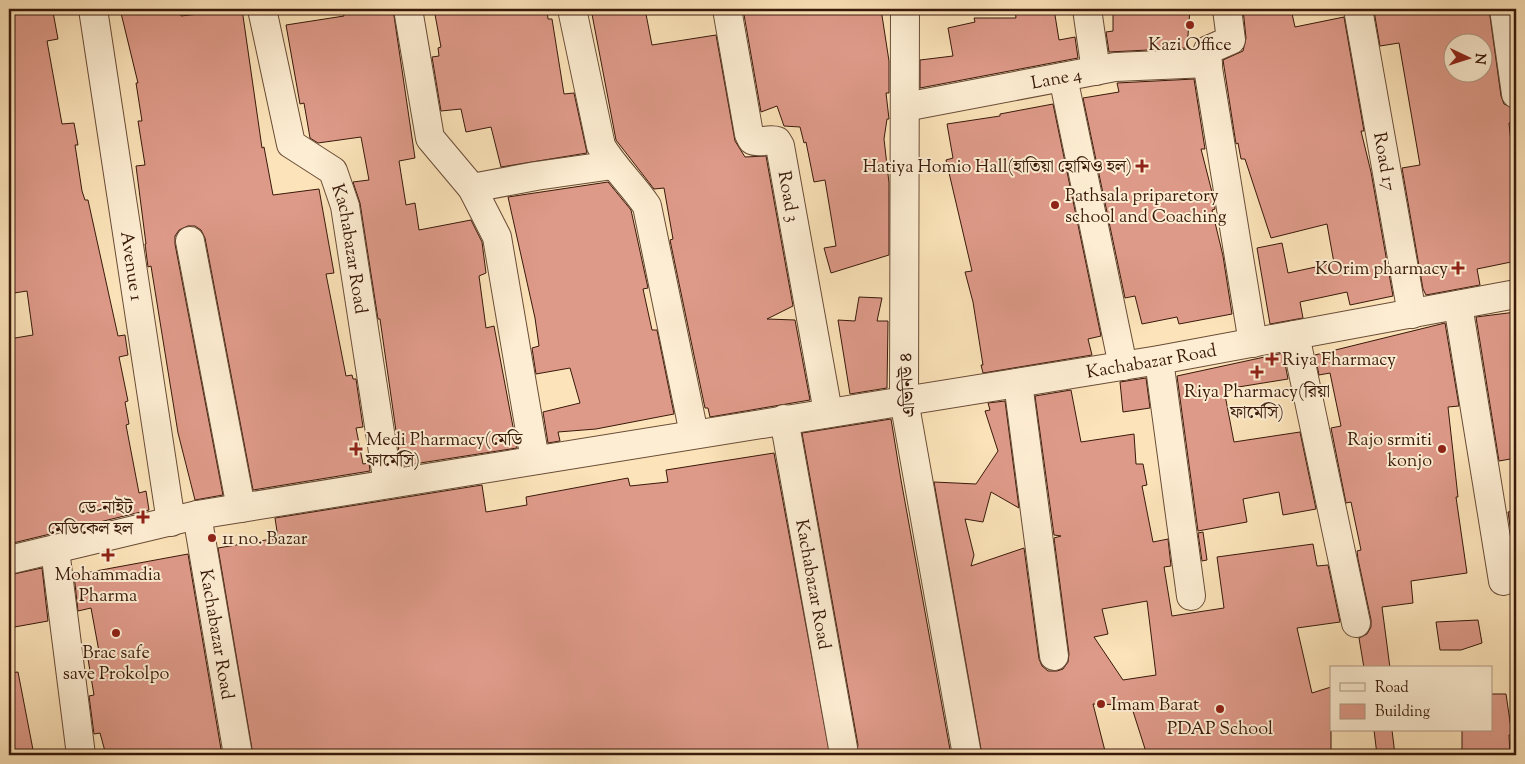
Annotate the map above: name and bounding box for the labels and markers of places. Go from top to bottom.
marker: Kazi Office [1184,19,1196,31]
place label: Kazi Office [1148,33,1232,59]
place label: Hatiya Homio Hall(হাতিয়া হোমিও হল) [863,155,1132,181]
marker: Hatiya Homio Hall(হাতিয়া হোমিও হল) [1136,160,1148,172]
place label: Pathsala priparetory school and Coaching [1065,184,1227,231]
marker: Pathsala priparetory school and Coaching [1049,199,1061,211]
place label: KOrim pharmacy [1315,257,1448,283]
marker: KOrim pharmacy [1452,262,1464,274]
place label: Riya Fharmacy [1282,348,1396,374]
marker: Riya Fharmacy [1266,353,1278,365]
marker: Riya Pharmacy(রিয়া ফার্মেসি) [1251,366,1263,378]
place label: Riya Pharmacy(রিয়া ফার্মেসি) [1184,380,1330,427]
place label: Medi Pharmacy(মেডি ফার্মেসি) [365,428,523,475]
place label: Rajo srmiti konjo [1347,428,1432,475]
marker: Medi Pharmacy(মেডি ফার্মেসি) [350,443,362,455]
marker: Rajo srmiti konjo [1436,443,1448,455]
place label: ডে-নাইট মেডিকেল হল [47,496,134,543]
marker: ডে-নাইট মেডিকেল হল [137,511,149,523]
place label: 11 no. Bazar [222,527,308,553]
marker: 11 no. Bazar [206,532,218,544]
marker: Mohammadia Pharma [102,549,114,561]
place label: Mohammadia Pharma [55,563,161,610]
marker: Brac safe save Prokolpo [110,627,122,639]
place label: Brac safe save Prokolpo [63,641,169,688]
place label: Imam Barat [1111,693,1199,719]
marker: Imam Barat [1095,698,1107,710]
marker: PDAP School [1214,703,1226,715]
place label: PDAP School [1167,717,1273,743]

